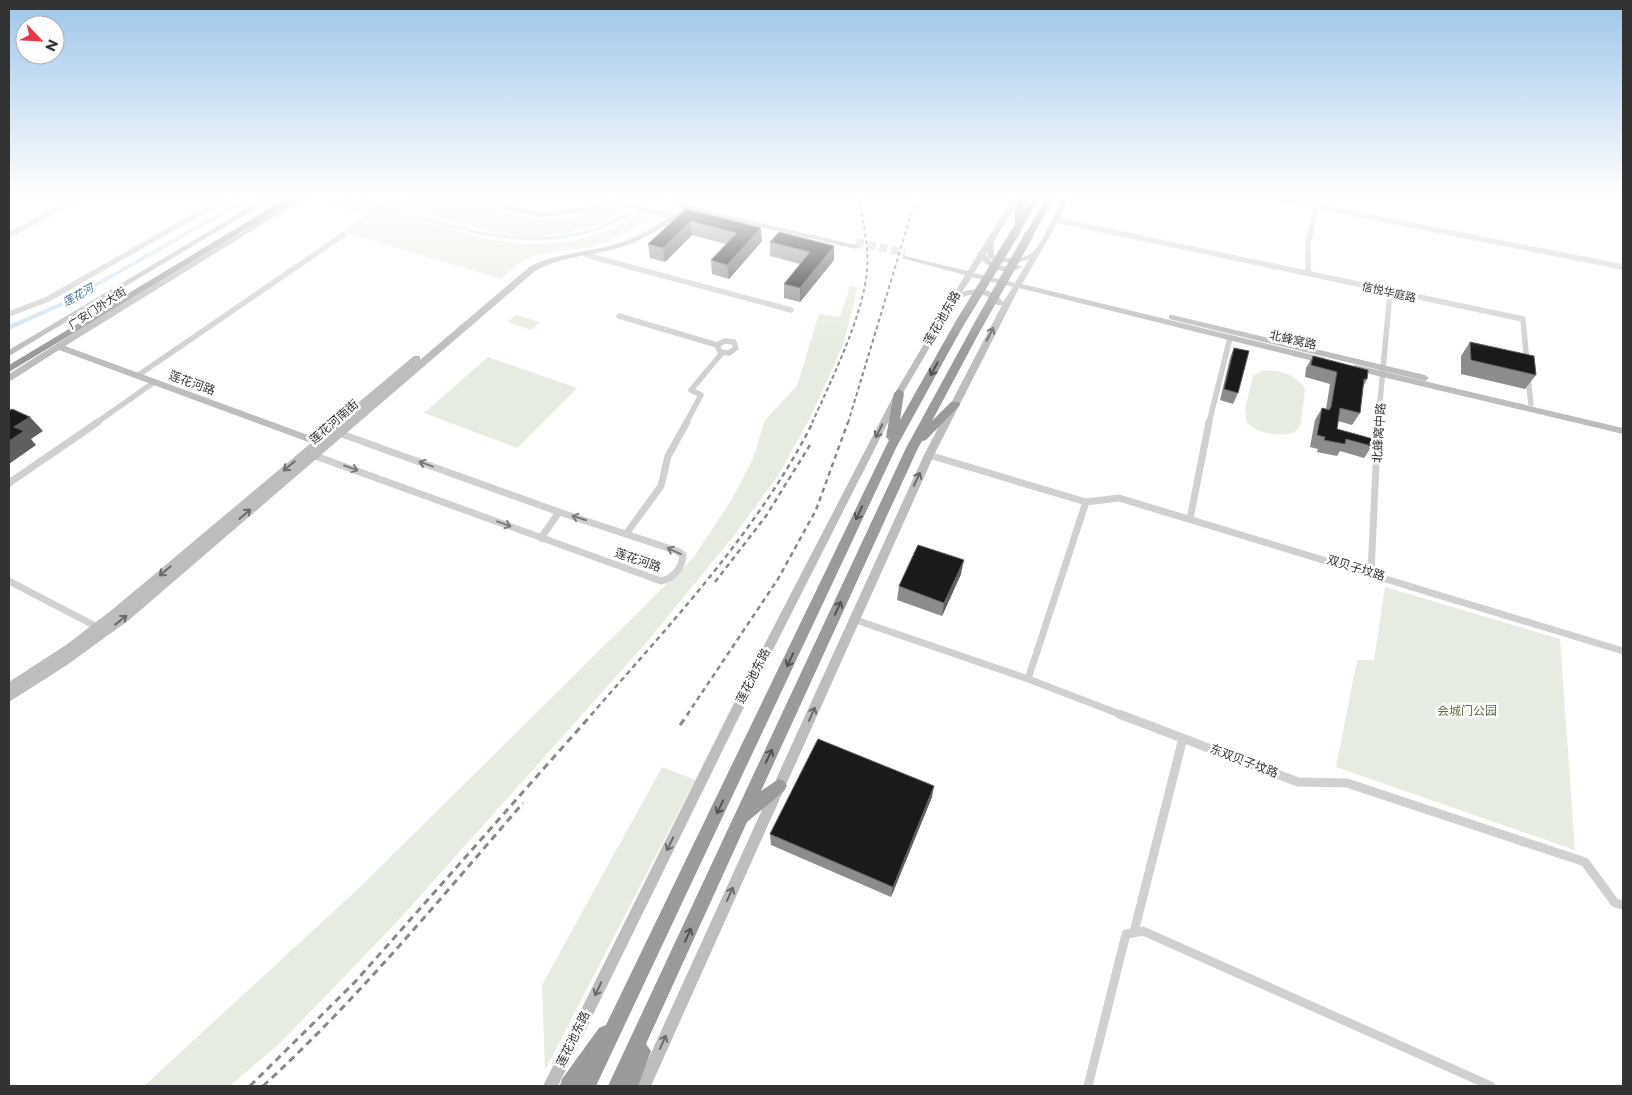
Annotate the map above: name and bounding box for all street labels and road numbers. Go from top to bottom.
street label: 信悦华庭路 [1361,279,1417,305]
street label: 广安门外大街 [66,284,128,332]
street label: 莲花池东路 [920,288,963,347]
street label: 北蜂窝路 [1268,327,1318,352]
street label: 莲花河路 [167,367,217,398]
street label: 莲花河南街 [306,396,361,447]
street label: 北蜂窝中路 [1369,403,1388,463]
street label: 莲花河路 [613,545,663,574]
street label: 双贝子坟路 [1325,552,1387,583]
street label: 莲花池东路 [732,646,773,706]
street label: 东双贝子坟路 [1208,741,1280,780]
street label: 莲花池东路 [553,1009,592,1069]

